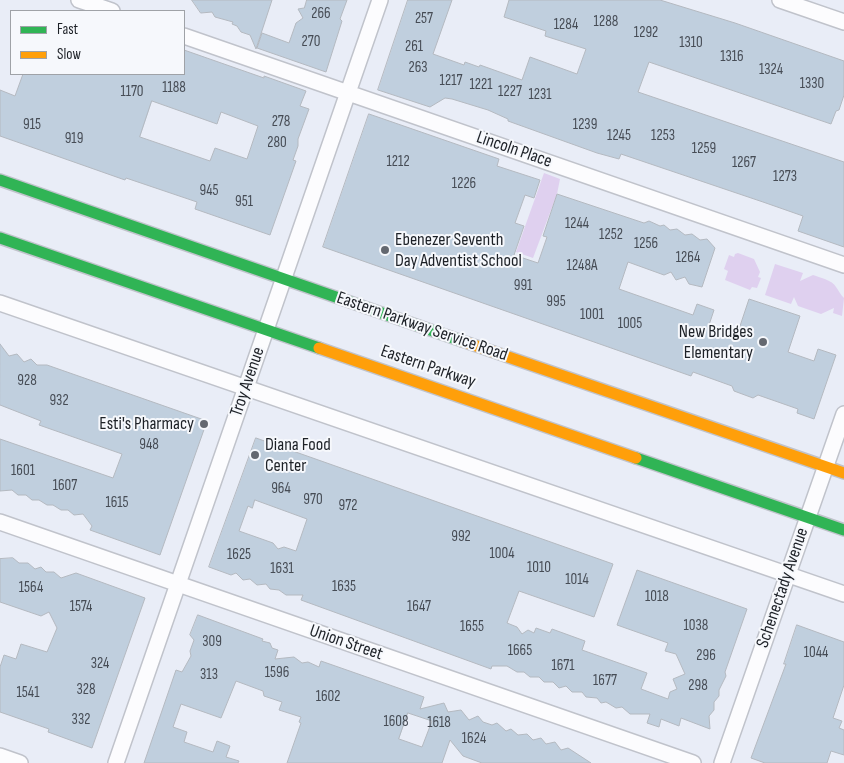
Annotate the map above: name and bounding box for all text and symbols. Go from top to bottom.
house number: 266 [311,5,331,23]
legend [10,10,185,75]
house number: 257 [415,10,433,28]
house number: 1288 [594,13,618,31]
house number: 1284 [554,16,578,34]
text: Fast [57,20,78,39]
house number: 1292 [634,24,658,42]
house number: 270 [302,33,320,51]
house number: 1310 [679,34,703,52]
house number: 261 [405,38,423,56]
text: Slow [57,45,81,64]
house number: 1316 [720,48,744,66]
house number: 263 [408,59,428,77]
house number: 1324 [759,61,783,79]
house number: 1217 [440,72,462,90]
house number: 1330 [800,75,824,93]
house number: 1221 [469,76,493,94]
house number: 1188 [162,79,186,97]
house number: 1170 [120,83,144,101]
house number: 1227 [498,83,522,101]
house number: 1231 [528,86,552,104]
house number: 278 [272,113,290,131]
house number: 915 [23,116,41,134]
house number: 1239 [573,116,597,134]
street label: Lincoln Place [473,127,555,173]
house number: 1245 [607,127,631,145]
house number: 1253 [651,127,675,145]
house number: 919 [65,130,83,148]
house number: 280 [267,134,287,152]
house number: 1259 [692,140,716,158]
house number: 1212 [386,153,410,171]
house number: 1267 [732,154,756,172]
house number: 1273 [773,168,797,186]
house number: 1226 [452,175,476,193]
house number: 945 [200,182,218,200]
house number: 951 [235,193,253,211]
house number: 1244 [565,215,589,233]
house number: 1252 [599,226,623,244]
place label: Ebenezer Seventh Day Adventist School [395,229,522,272]
house number: 1256 [634,235,658,253]
marker: Ebenezer Seventh Day Adventist School [379,244,391,256]
house number: 1264 [676,249,700,267]
house number: 1248A [567,257,597,275]
house number: 991 [514,277,532,295]
street label: Eastern Parkway Service Road [334,288,510,366]
house number: 995 [546,293,566,311]
house number: 1001 [580,306,604,324]
house number: 1005 [618,315,642,333]
place label: New Bridges Elementary [679,321,753,364]
marker: New Bridges Elementary [757,336,769,348]
street label: Eastern Parkway [378,341,478,393]
street label: Troy Avenue [226,344,270,420]
house number: 928 [17,372,37,390]
house number: 932 [49,392,69,410]
place label: Esti's Pharmacy [99,413,194,435]
marker: Esti's Pharmacy [198,418,210,430]
place label: Diana Food Center [265,434,331,476]
house number: 948 [139,436,159,454]
marker: Diana Food Center [249,449,261,461]
house number: 1601 [11,462,35,480]
house number: 1607 [53,477,77,495]
house number: 964 [271,480,291,498]
house number: 970 [303,491,323,509]
house number: 1615 [105,494,129,512]
house number: 972 [339,497,357,515]
street label: Schenectady Avenue [752,525,814,651]
house number: 992 [451,528,471,546]
house number: 1004 [490,545,514,563]
house number: 1625 [227,546,251,564]
house number: 1010 [527,559,551,577]
house number: 1631 [270,560,294,578]
house number: 1014 [565,571,589,589]
house number: 1635 [332,578,356,596]
house number: 1564 [19,579,43,597]
house number: 1018 [645,588,669,606]
house number: 1574 [70,598,92,616]
house number: 1647 [407,598,431,616]
house number: 1038 [684,617,708,635]
house number: 1655 [460,618,484,636]
street label: Union Street [307,620,385,666]
house number: 309 [202,633,222,651]
house number: 1665 [508,642,532,660]
house number: 1044 [804,644,828,662]
house number: 296 [696,647,716,665]
house number: 324 [91,655,109,673]
house number: 1671 [551,657,575,675]
house number: 1596 [265,664,289,682]
house number: 313 [200,666,218,684]
house number: 1677 [593,672,617,690]
house number: 298 [688,677,708,695]
house number: 328 [76,681,96,699]
house number: 1541 [17,684,39,702]
house number: 1602 [316,688,340,706]
house number: 332 [72,711,90,729]
house number: 1608 [383,713,409,731]
house number: 1618 [427,714,451,732]
house number: 1624 [462,730,486,748]

